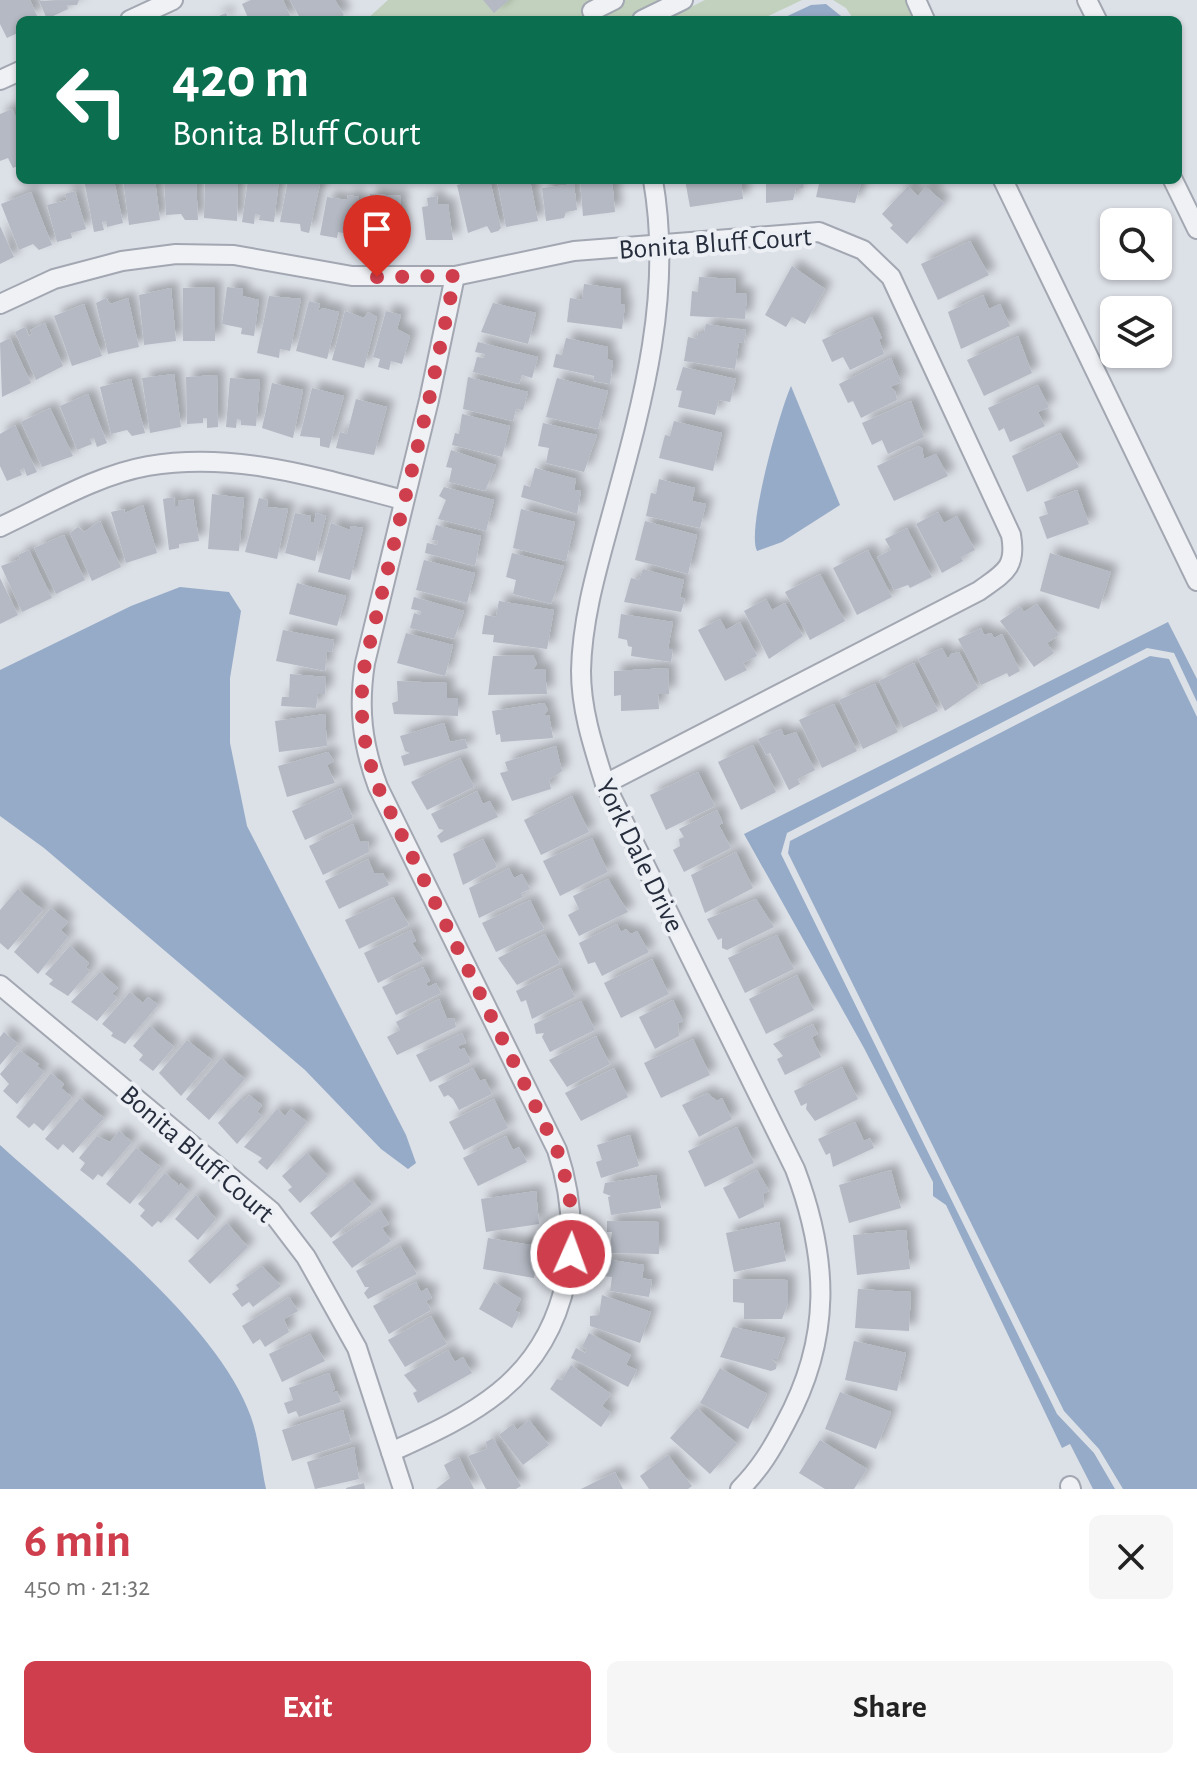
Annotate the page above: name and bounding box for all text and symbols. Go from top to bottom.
icon: left [40,48,144,152]
text: 420 m [172,51,309,107]
text: Bonita Bluff Court [172,116,420,152]
pin [343,195,411,277]
icon: arrive [355,207,399,251]
map controls [1100,208,1172,368]
button: search [1100,208,1172,280]
street label: Bonita Bluff Court [618,223,813,265]
button: layers [1100,296,1172,368]
street label: York Dale Drive [590,775,688,937]
street label: Bonita Bluff Court [115,1081,279,1228]
position arrow [529,1212,613,1296]
button: close [1089,1515,1173,1599]
text: 6 min [24,1518,131,1566]
text: 450 m · 21:32 [24,1574,150,1600]
button: Exit [24,1661,591,1753]
button: Share [607,1661,1173,1753]

